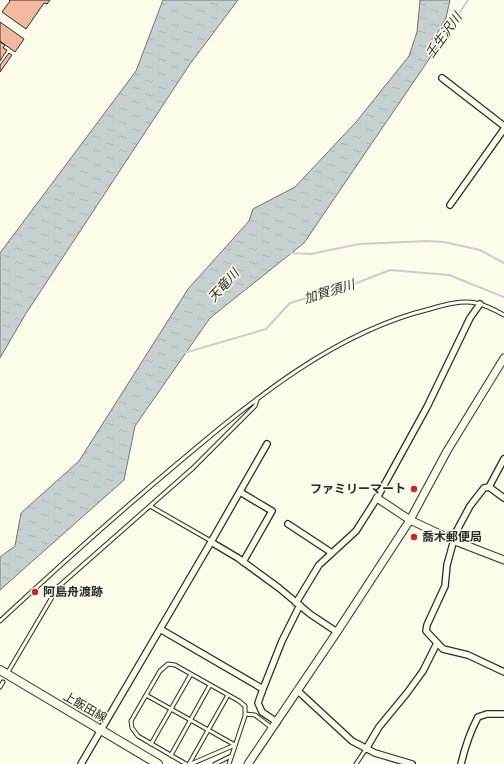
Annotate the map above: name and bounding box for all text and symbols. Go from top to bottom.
water label: 壬生沢川 [421,8,466,61]
water label: 天竜川 [204,264,243,305]
water label: 加賀須川 [302,275,358,306]
place label: ファミリーマート [310,481,406,496]
marker: ファミリーマート [409,484,419,494]
place label: 喬木郵便局 [422,529,482,544]
marker: 喬木郵便局 [409,532,419,542]
place label: 阿島舟渡跡 [43,584,103,599]
marker: 阿島舟渡跡 [30,587,40,597]
street label: 上飯田線 [61,688,110,725]

